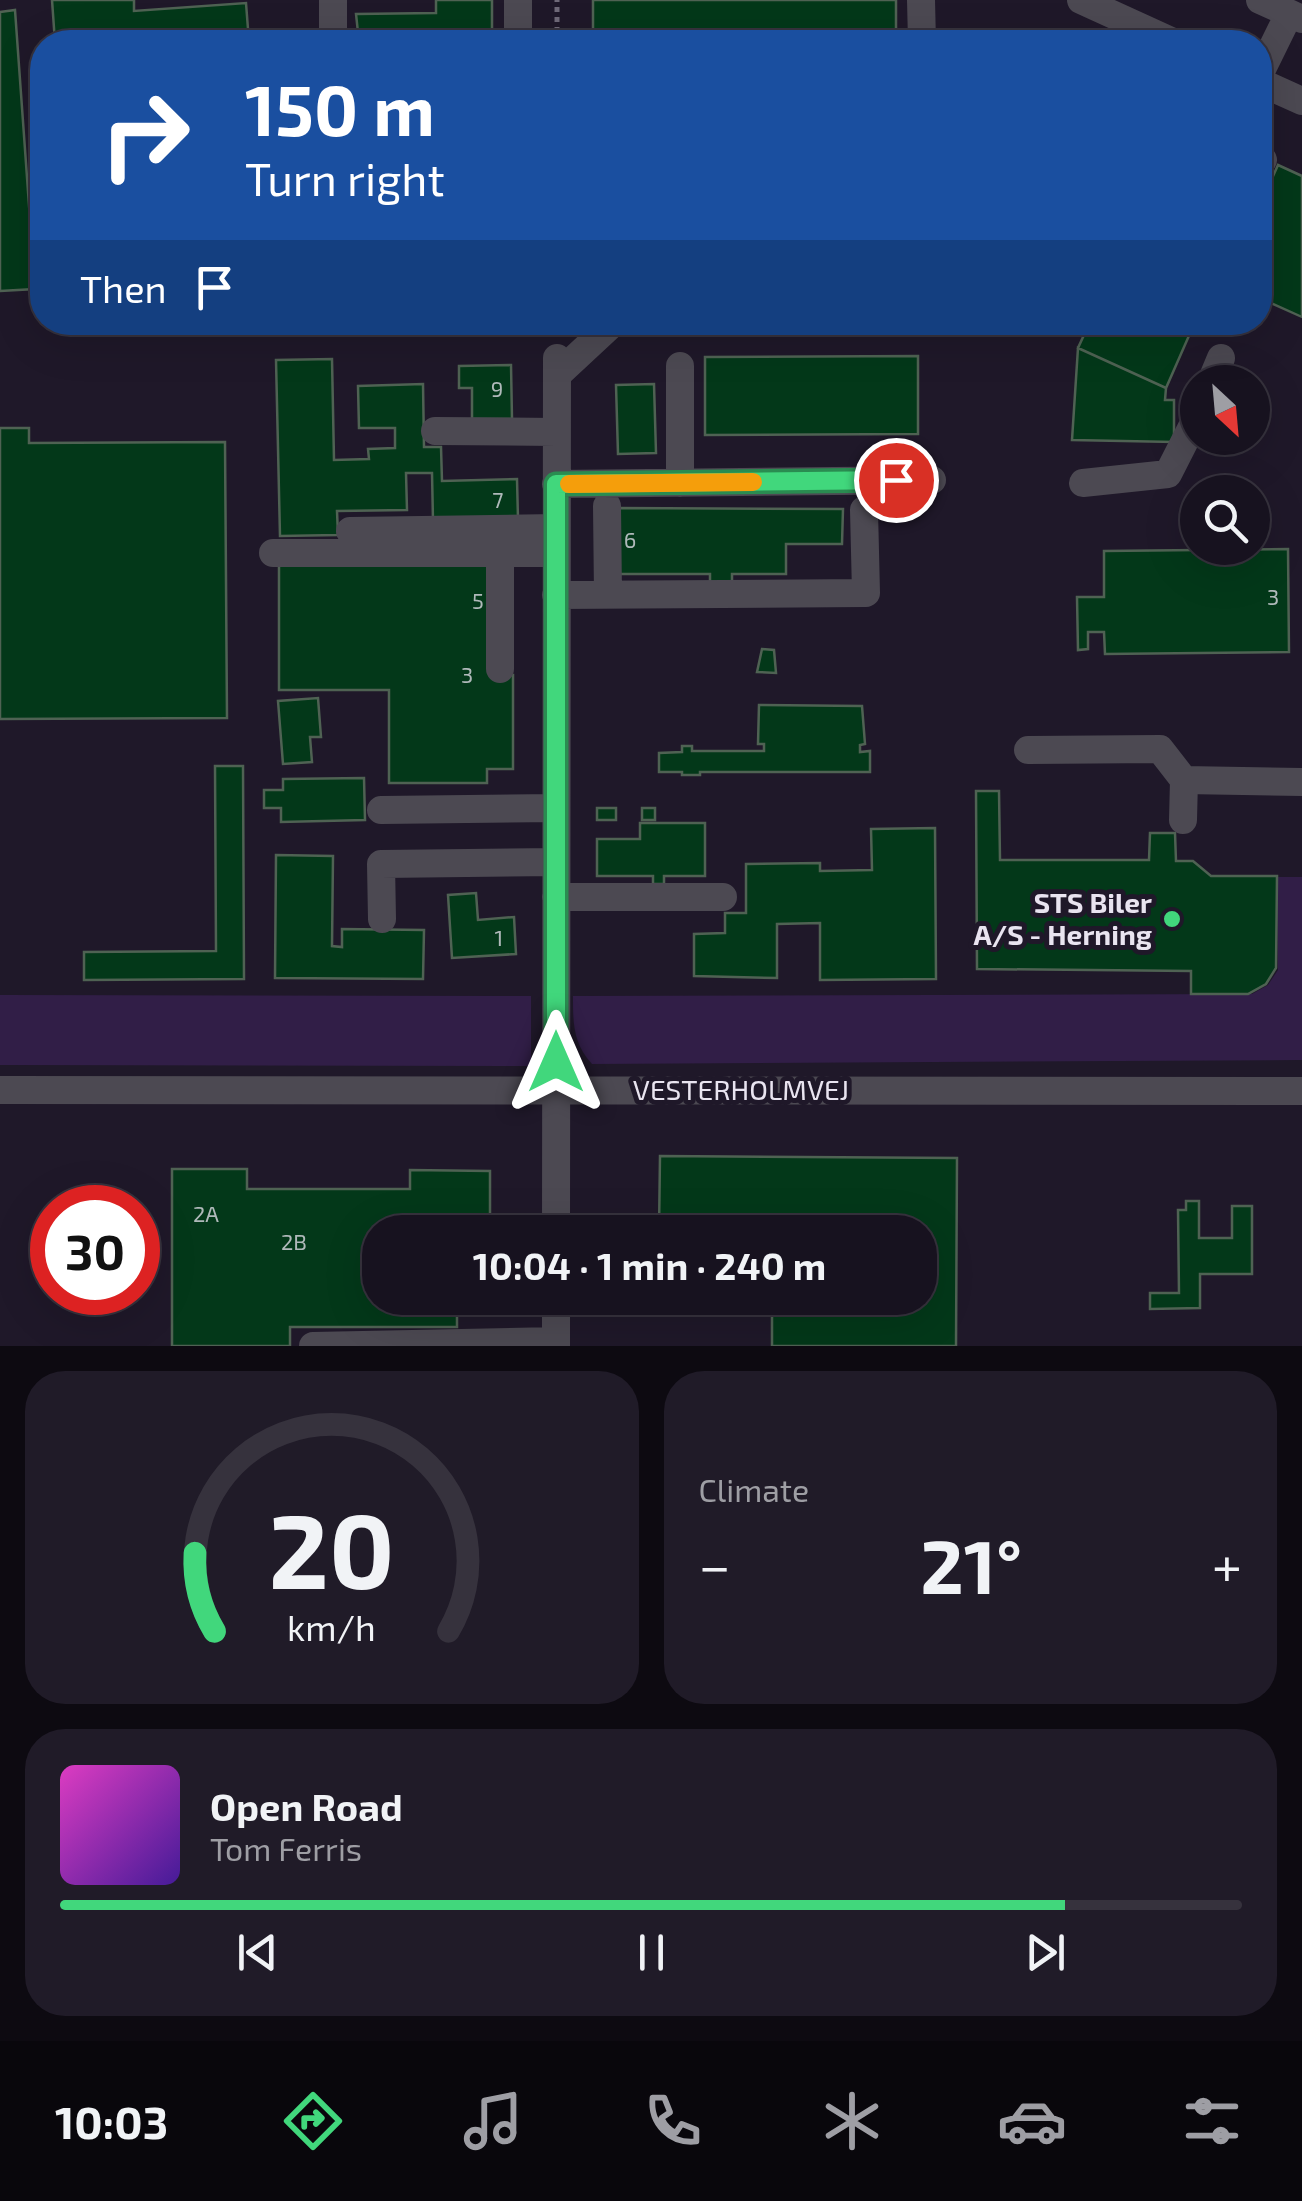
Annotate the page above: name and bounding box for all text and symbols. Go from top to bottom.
text: 150 m [245,66,435,150]
icon: right [80,70,210,200]
text: Turn right [245,151,445,205]
icon: arrive [187,260,242,315]
text: Then [80,265,167,311]
north arrow [1180,365,1270,455]
map controls [1180,365,1270,565]
house number: 9 [491,375,503,401]
pin [854,438,939,523]
icon: arrive [869,453,924,508]
button: search [1180,475,1270,565]
house number: 7 [492,486,504,512]
house number: 6 [624,526,636,552]
house number: 3 [1267,583,1279,609]
house number: 5 [472,587,484,613]
house number: 3 [461,661,473,687]
place label: STS Biler A/S - Herning [973,885,1152,951]
marker: STS Biler A/S - Herning [1161,908,1183,930]
house number: 1 [495,924,503,950]
position arrow [504,1010,608,1114]
street label: VESTERHOLMVEJ [633,1072,849,1106]
speed limit sign: 30 [30,1185,160,1315]
house number: 2A [193,1200,219,1226]
house number: 2B [281,1228,307,1254]
text: 10:04 · 1 min · 240 m [473,1242,826,1288]
text: Climate [699,1470,809,1508]
text: 20 [269,1485,395,1610]
text: 21° [920,1519,1022,1609]
text: − [699,1531,731,1597]
text: + [1212,1531,1242,1597]
text: km/h [287,1605,376,1648]
text: Open Road [210,1783,403,1829]
text: Tom Ferris [210,1829,362,1867]
icon: previous [230,1925,285,1980]
icon: pause [624,1925,679,1980]
icon: next [1018,1925,1073,1980]
icon: directions [278,2086,348,2156]
icon: music [458,2086,528,2156]
icon: phone [638,2086,708,2156]
icon: climate [817,2086,887,2156]
icon: car [997,2086,1067,2156]
icon: filters [1177,2086,1247,2156]
text: 10:03 [55,2094,168,2148]

